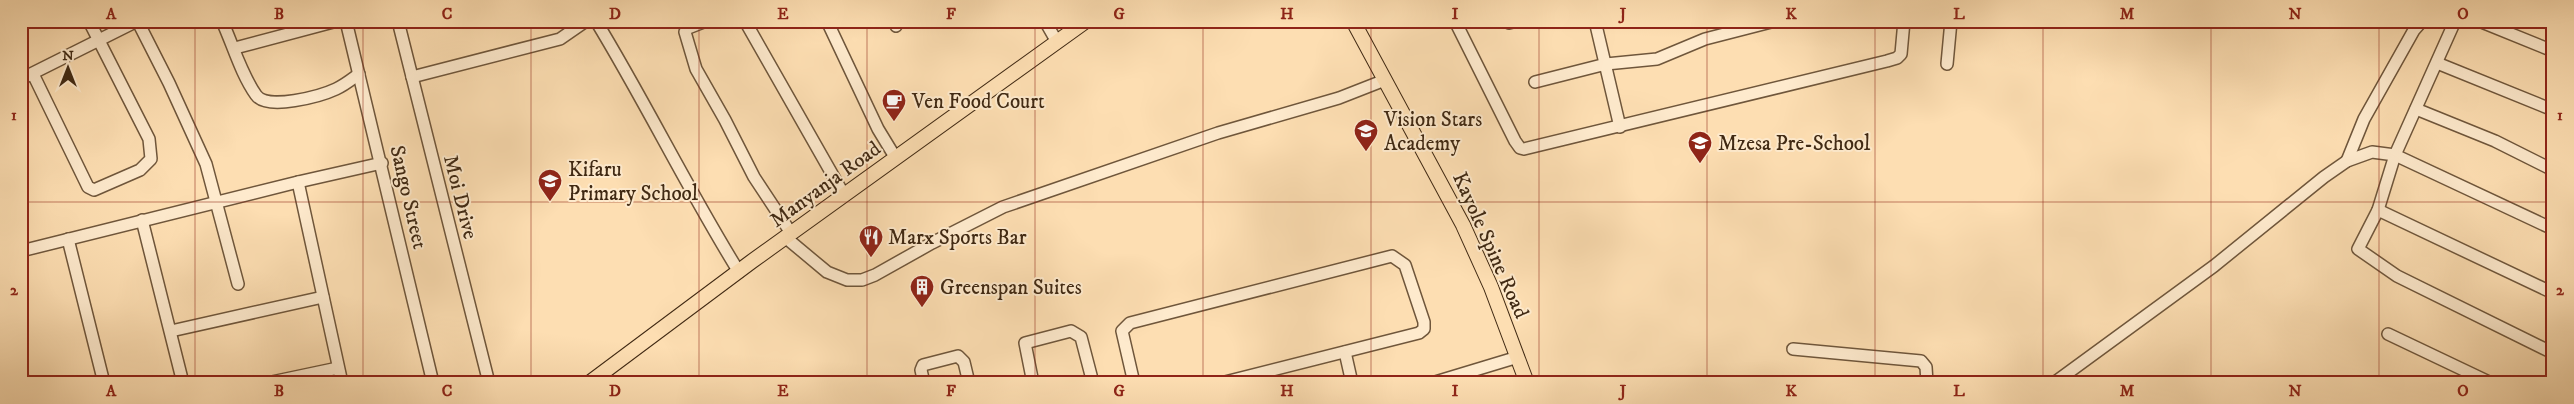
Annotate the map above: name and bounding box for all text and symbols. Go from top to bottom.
text: A [105,4,117,24]
text: B [274,4,284,24]
text: C [442,4,452,24]
text: D [609,4,621,24]
text: E [777,4,789,24]
text: F [946,4,956,24]
text: G [1113,4,1125,24]
text: H [1280,4,1294,24]
text: I [1452,4,1459,24]
text: J [1618,4,1627,24]
text: K [1785,4,1797,24]
text: L [1953,4,1965,24]
text: M [2120,4,2135,24]
text: N [2288,4,2302,24]
text: O [2457,4,2469,24]
north arrow [42,42,92,92]
text: N [62,47,74,65]
cafe icon: Ven Food Court [881,88,907,122]
place label: Ven Food Court [911,89,1045,115]
text: 1 [11,105,17,125]
text: 1 [2557,105,2563,125]
place label: Vision Stars Academy [1383,107,1482,157]
school or university icon: Vision Stars Academy [1353,118,1379,152]
school or university icon: Mzesa Pre-School [1687,130,1713,164]
place label: Mzesa Pre-School [1718,131,1871,157]
street label: Manyanja Road [765,136,887,234]
street label: Sango Street [383,143,433,252]
street label: Moi Drive [437,152,483,242]
place label: Kifaru Primary School [568,157,699,207]
school or university icon: Kifaru Primary School [537,168,563,202]
street label: Kayole Spine Road [1446,168,1534,323]
restaurant icon: Marx Sports Bar [858,224,884,258]
place label: Marx Sports Bar [888,225,1027,251]
building icon: Greenspan Suites [909,274,935,308]
place label: Greenspan Suites [940,275,1082,301]
text: 2 [10,280,19,300]
text: 2 [2556,280,2565,300]
text: A [105,381,117,401]
text: B [274,381,284,401]
text: C [442,381,452,401]
text: D [609,381,621,401]
text: E [777,381,789,401]
text: F [946,381,956,401]
text: G [1113,381,1125,401]
text: H [1280,381,1294,401]
text: I [1452,381,1459,401]
text: J [1618,381,1627,401]
text: K [1785,381,1797,401]
text: L [1953,381,1965,401]
text: M [2120,381,2135,401]
text: N [2288,381,2302,401]
text: O [2457,381,2469,401]

